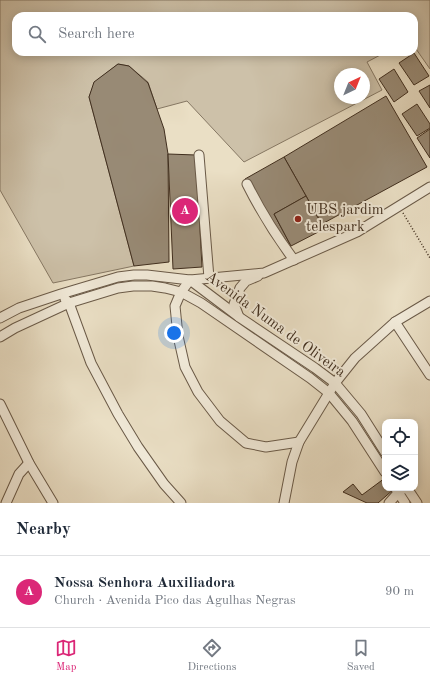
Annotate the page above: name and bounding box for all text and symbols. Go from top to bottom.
search box [12,12,418,56]
icon: search [26,23,48,45]
text: Search here [58,27,135,42]
north arrow [334,68,370,104]
pin: A [172,196,198,226]
place label: UBS jardim telespark [306,203,384,235]
marker: UBS jardim telespark [293,214,303,224]
street label: Avenida Numa de Oliveira [202,269,348,381]
your location [164,323,184,343]
map controls [382,419,418,491]
button: locate [382,419,418,455]
button: layers [382,455,418,491]
text: Nearby [16,521,71,538]
text: Nossa Senhora Auxiliadora [54,576,235,591]
text: A [24,585,34,598]
text: 90 m [385,585,414,598]
text: Church · Avenida Pico das Agulhas Negras [54,594,296,607]
tab: Map [55,637,77,675]
tab: Directions [188,637,236,675]
tab: Saved [347,637,375,675]

